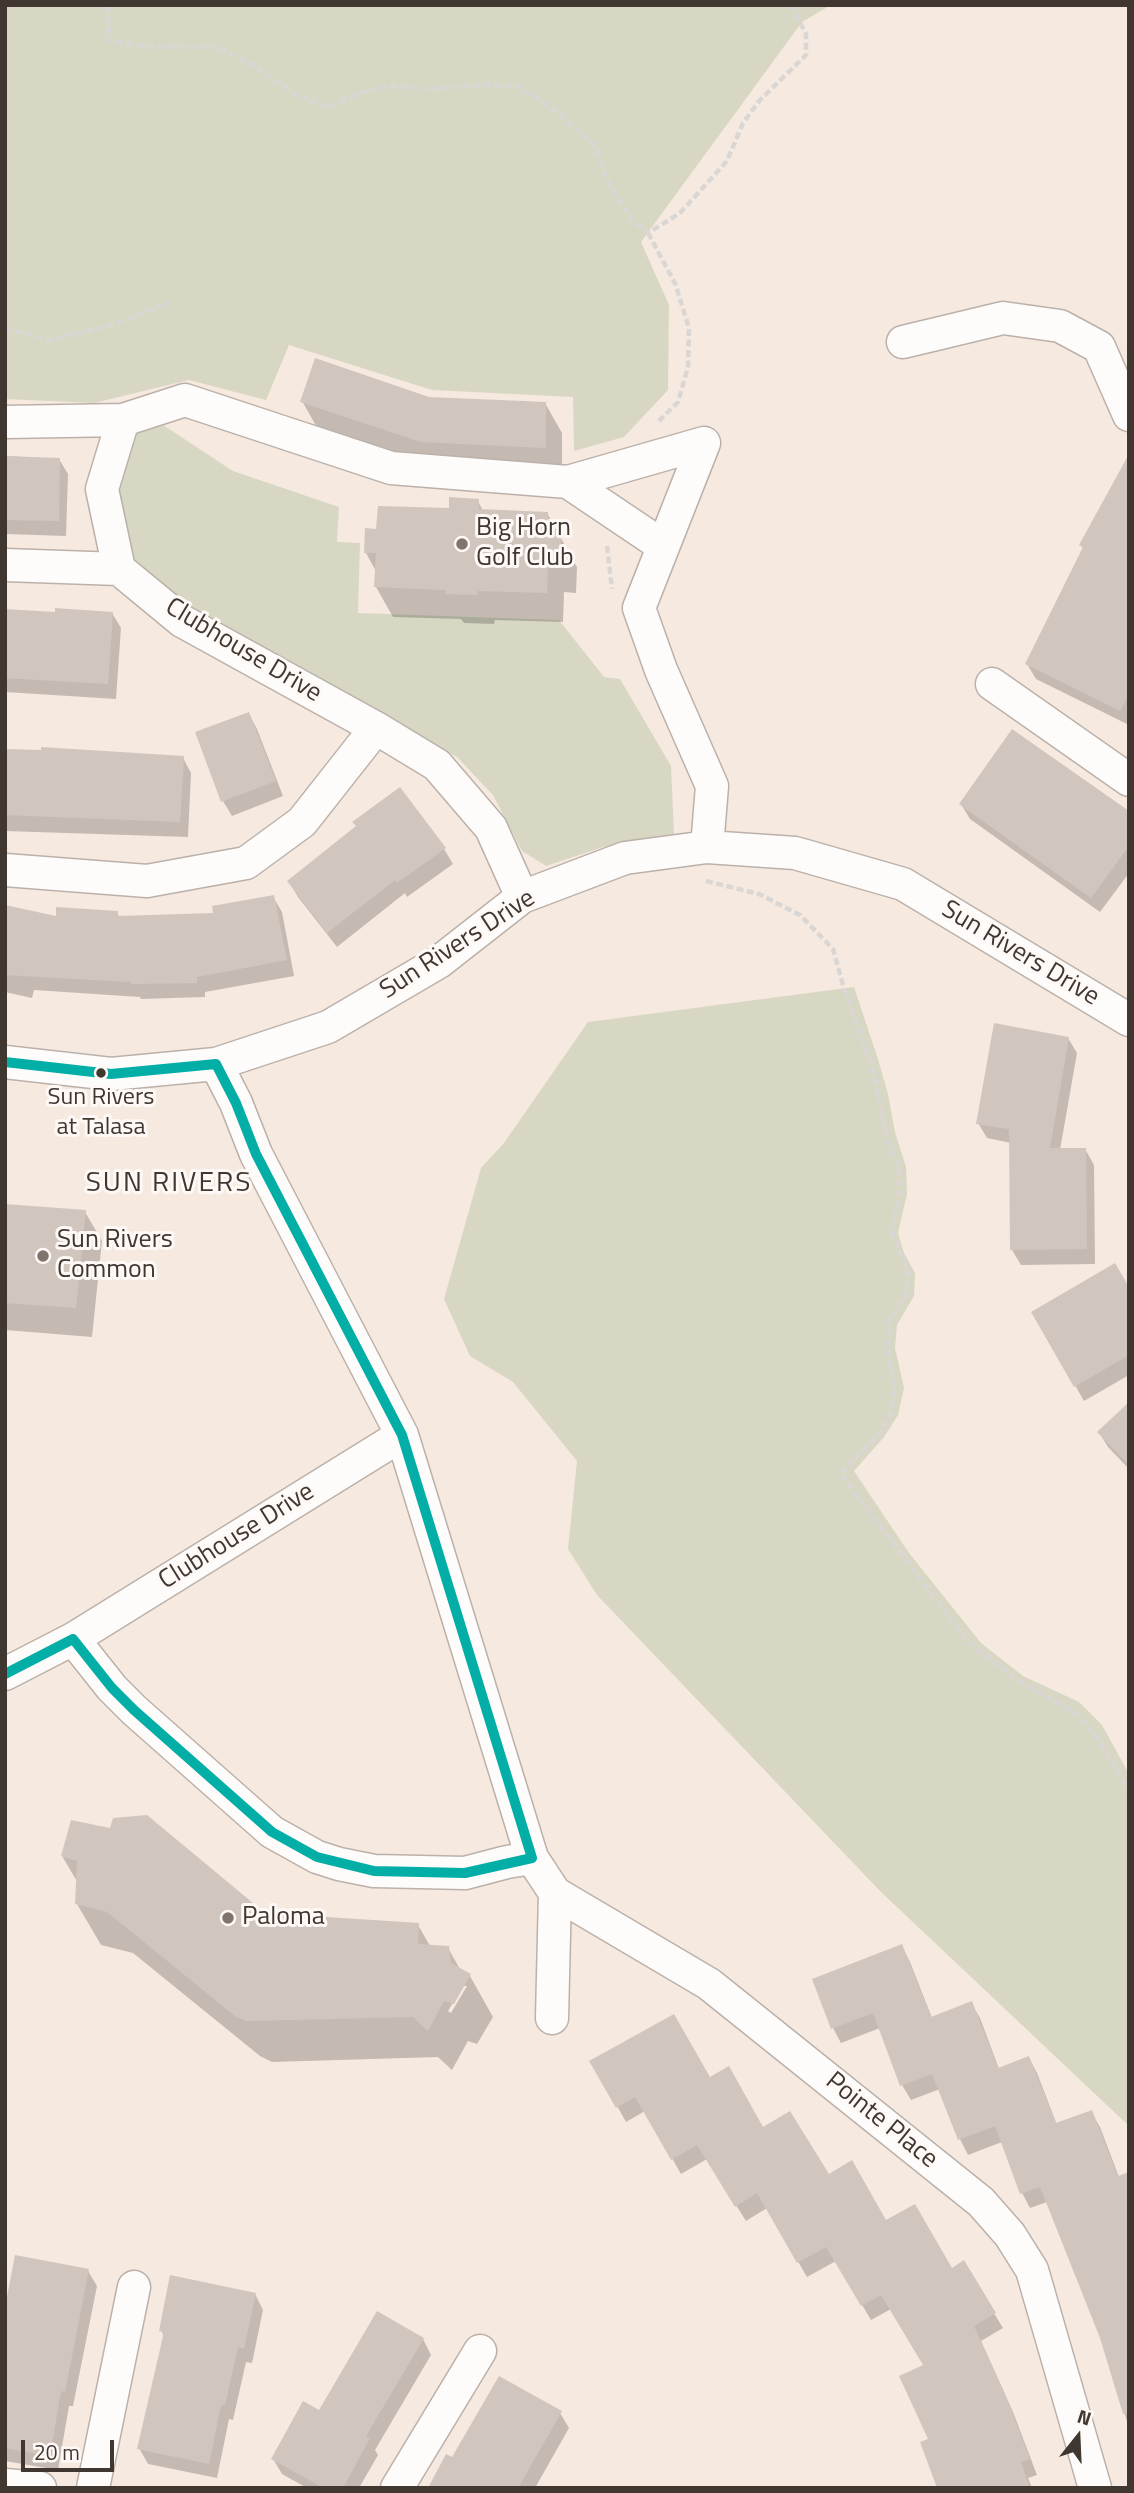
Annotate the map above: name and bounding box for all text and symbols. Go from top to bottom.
place label: Big Horn Golf Club [476,513,574,574]
marker: Big Horn Golf Club [454,536,470,552]
street label: Clubhouse Drive [159,592,327,710]
street label: Sun Rivers Drive [375,883,541,1007]
street label: Sun Rivers Drive [936,895,1104,1013]
marker: Sun Rivers at Talasa [94,1066,108,1080]
place label: Sun Rivers at Talasa [48,1084,154,1140]
district label: SUN RIVERS [87,1167,251,1201]
place label: Sun Rivers Common [57,1225,173,1286]
marker: Sun Rivers Common [35,1248,51,1264]
street label: Clubhouse Drive [154,1477,320,1597]
place label: Paloma [242,1902,325,1934]
marker: Paloma [220,1910,236,1926]
street label: Pointe Place [819,2066,943,2176]
text: N [1074,2401,1095,2432]
north arrow [1043,2402,1113,2472]
scale bar [24,2426,117,2470]
text: 20 m [34,2436,80,2468]

